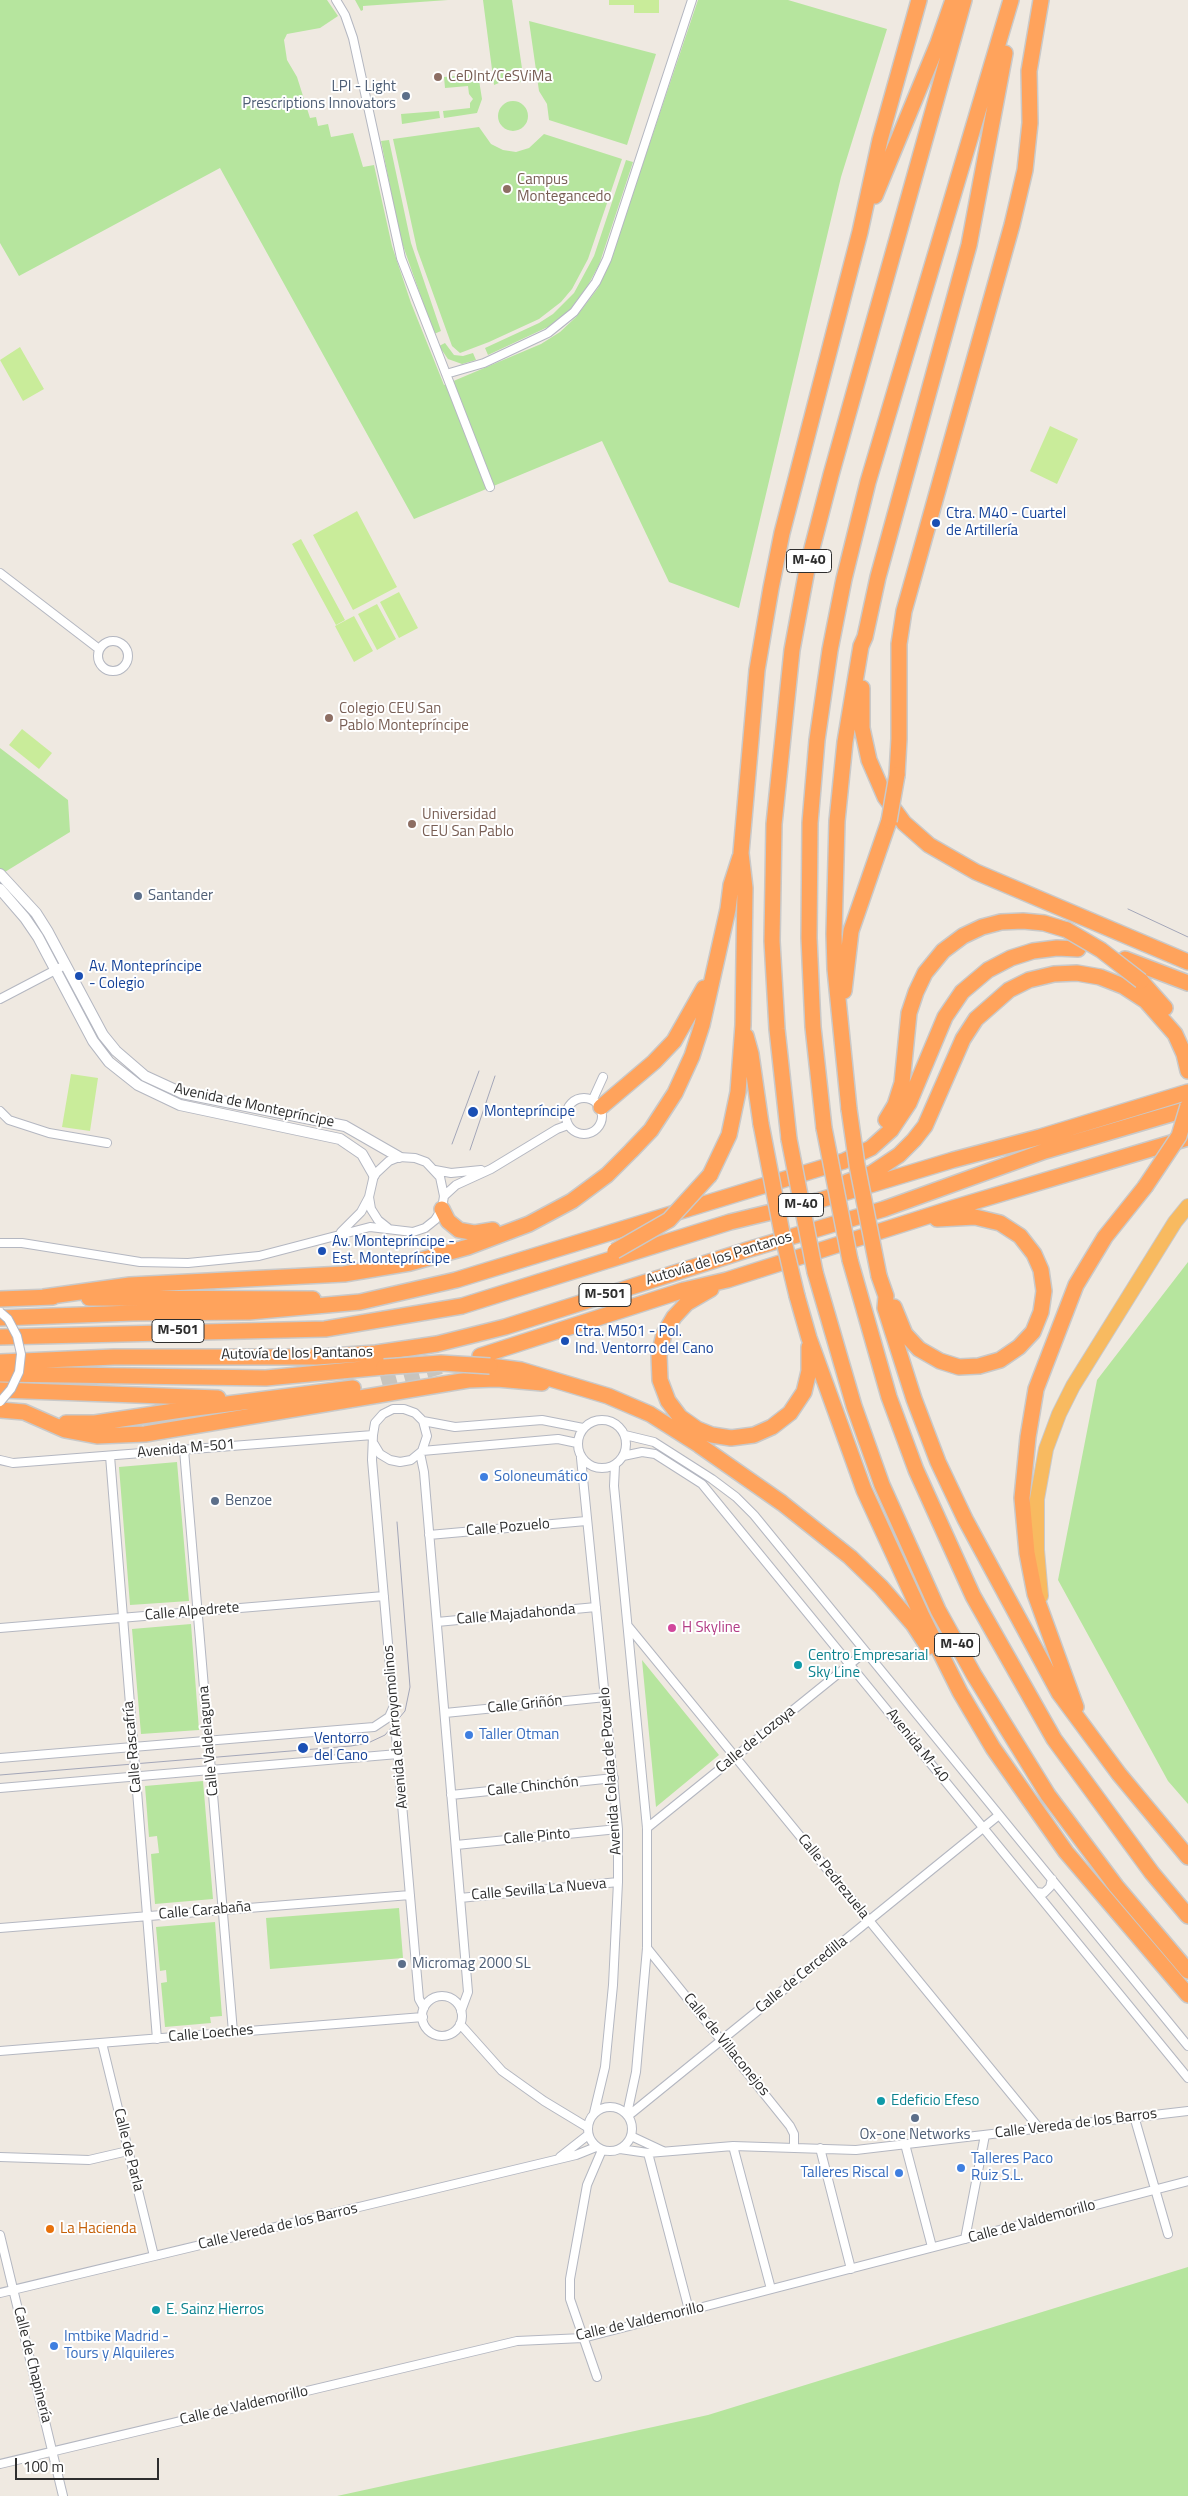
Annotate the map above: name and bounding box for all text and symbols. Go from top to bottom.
place label: CeDInt/CeSViMa [448,68,552,86]
marker: CeDInt/CeSViMa [432,71,444,83]
place label: LPI - Light Prescriptions Innovators [242,78,396,113]
marker: LPI - Light Prescriptions Innovators [400,90,412,102]
place label: Campus Montegancedo [517,171,611,206]
marker: Campus Montegancedo [501,183,513,195]
place label: Ctra. M40 - Cuartel de Artillería [946,505,1066,540]
marker: Ctra. M40 - Cuartel de Artillería [930,517,942,529]
road number: M-40 [786,550,832,572]
place label: Colegio CEU San Pablo Montepríncipe [339,700,469,735]
marker: Colegio CEU San Pablo Montepríncipe [323,712,335,724]
place label: Universidad CEU San Pablo [422,806,514,841]
marker: Universidad CEU San Pablo [406,818,418,830]
place label: Santander [148,887,213,905]
marker: Santander [132,890,144,902]
place label: Av. Montepríncipe - Colegio [89,958,202,993]
marker: Av. Montepríncipe - Colegio [73,970,85,982]
street label: Avenida de Montepríncipe [172,1080,336,1132]
place label: Montepríncipe [484,1103,575,1121]
marker: Montepríncipe [466,1105,480,1119]
road number: M-40 [778,1194,824,1216]
street label: Autovía de los Pantanos [644,1228,794,1290]
place label: Av. Montepríncipe - Est. Montepríncipe [332,1233,455,1268]
marker: Av. Montepríncipe - Est. Montepríncipe [316,1245,328,1257]
road number: M-501 [579,1284,631,1306]
road number: M-501 [152,1320,204,1342]
place label: Ctra. M501 - Pol. Ind. Ventorro del Cano [575,1323,714,1358]
marker: Ctra. M501 - Pol. Ind. Ventorro del Cano [559,1335,571,1347]
street label: Autovía de los Pantanos [221,1344,373,1364]
street label: Avenida M-501 [137,1436,235,1462]
place label: Soloneumático [494,1468,588,1486]
marker: Soloneumático [478,1471,490,1483]
place label: Benzoe [225,1492,272,1510]
marker: Benzoe [209,1495,221,1507]
street label: Calle Pozuelo [465,1515,551,1541]
street label: Calle Alpedrete [144,1599,240,1625]
street label: Calle Majadahonda [456,1601,576,1629]
place label: H Skyline [682,1619,740,1637]
marker: H Skyline [666,1622,678,1634]
road number: M-40 [934,1634,980,1656]
street label: Avenida de Arroyomolinos [380,1644,412,1810]
place label: Centro Empresarial Sky Line [808,1647,928,1682]
marker: Centro Empresarial Sky Line [792,1659,804,1671]
street label: Calle Valdelaguna [195,1685,223,1797]
street label: Avenida Colada de Pozuelo [596,1686,626,1856]
street label: Calle Griñón [487,1692,563,1718]
street label: Calle Rascafría [120,1700,146,1794]
street label: Calle de Lozoya [713,1703,799,1777]
street label: Avenida M-40 [882,1706,952,1786]
place label: Taller Otman [479,1726,559,1744]
marker: Taller Otman [463,1729,475,1741]
place label: Ventorro del Cano [314,1730,369,1765]
marker: Ventorro del Cano [296,1741,310,1755]
street label: Calle Chinchón [487,1773,579,1801]
street label: Calle Pinto [503,1825,571,1849]
street label: Calle Pedrezuela [793,1831,873,1923]
street label: Calle Sevilla La Nueva [471,1875,607,1905]
street label: Calle Carabaña [158,1898,252,1924]
street label: Calle de Cercedilla [753,1933,851,2017]
place label: Micromag 2000 SL [412,1955,531,1973]
marker: Micromag 2000 SL [396,1958,408,1970]
street label: Calle de Villaconejos [679,1990,773,2100]
street label: Calle Loeches [168,2021,254,2047]
place label: Edeficio Efeso [891,2092,980,2110]
marker: Edeficio Efeso [875,2095,887,2107]
street label: Calle Vereda de los Barros [994,2105,1158,2143]
street label: Calle de Parla [109,2107,147,2193]
marker: Ox-one Networks [909,2112,921,2124]
place label: Ox-one Networks [859,2126,971,2144]
place label: Talleres Paco Ruiz S.L. [971,2150,1053,2185]
marker: Talleres Paco Ruiz S.L. [955,2162,967,2174]
place label: Talleres Riscal [801,2164,889,2182]
marker: Talleres Riscal [893,2167,905,2179]
street label: Calle de Valdemorillo [966,2196,1098,2248]
street label: Calle Vereda de los Barros [197,2200,359,2254]
place label: La Hacienda [60,2220,137,2238]
marker: La Hacienda [44,2223,56,2235]
street label: Calle de Valdemorillo [574,2299,706,2345]
place label: E. Sainz Hierros [166,2301,264,2319]
marker: E. Sainz Hierros [150,2304,162,2316]
street label: Calle de Chapinería [9,2305,55,2425]
place label: Imtbike Madrid - Tours y Alquileres [64,2328,175,2363]
marker: Imtbike Madrid - Tours y Alquileres [48,2340,60,2352]
street label: Calle de Valdemorillo [178,2383,310,2429]
scale bar [18,2448,161,2480]
text: 100 m [23,2455,64,2478]

